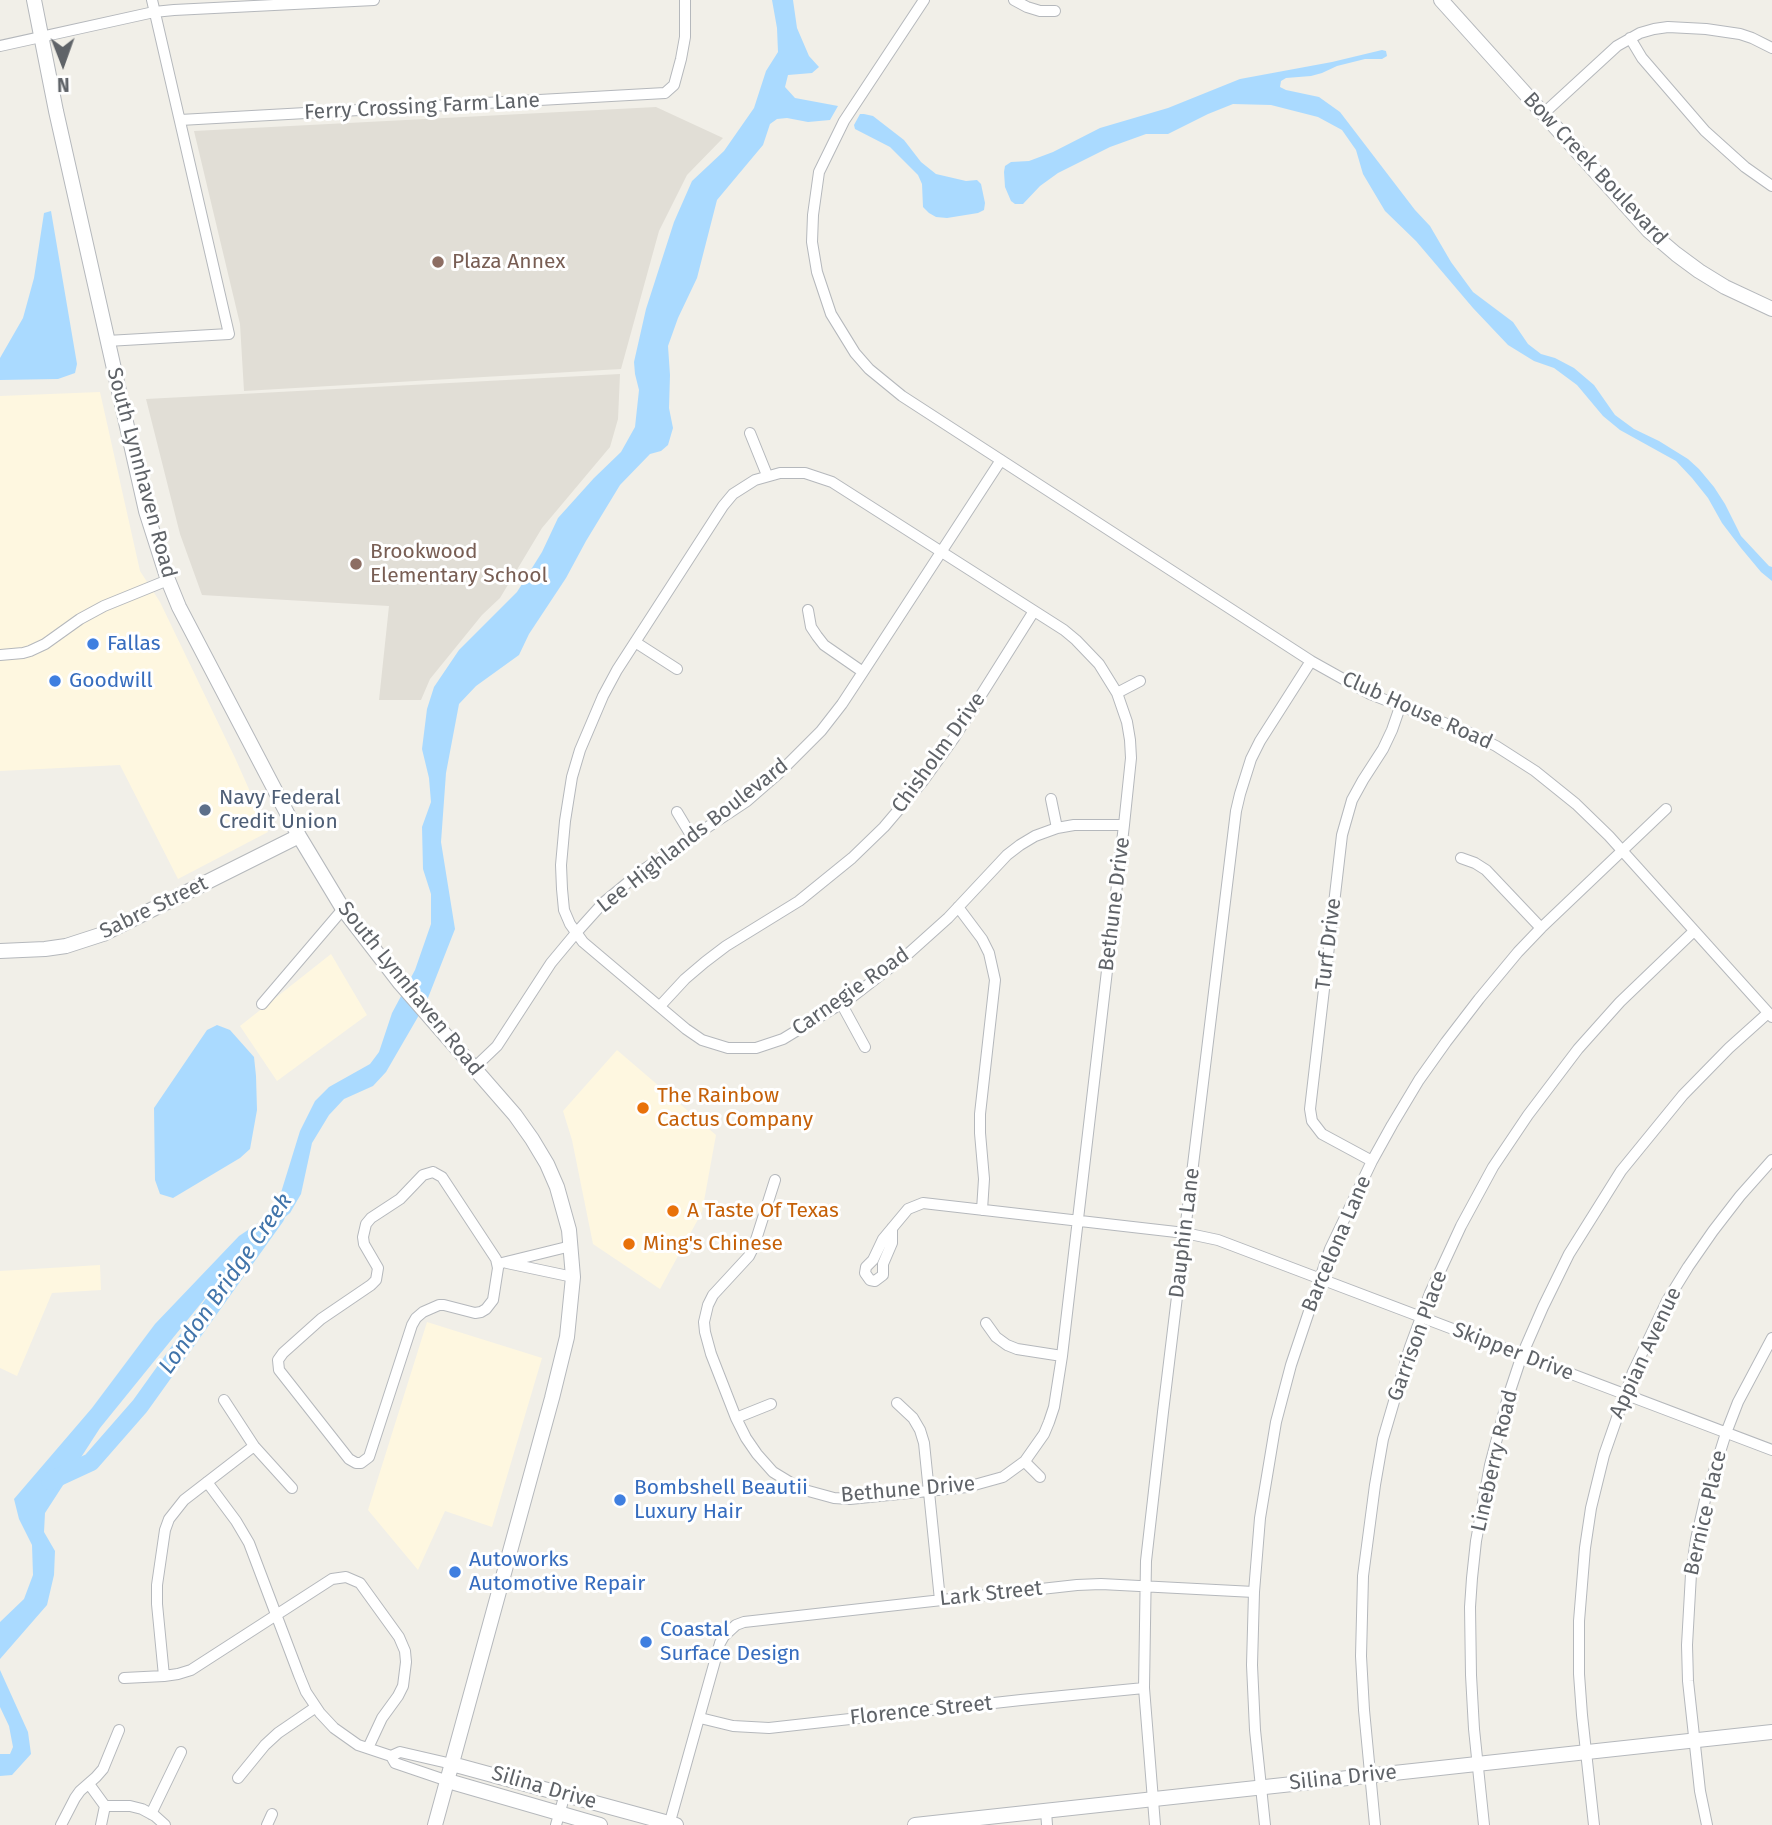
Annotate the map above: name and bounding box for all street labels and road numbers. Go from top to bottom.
street label: Bow Creek Boulevard [1518,87,1672,251]
street label: Ferry Crossing Farm Lane [304,88,540,126]
street label: South Lynnhaven Road [101,365,181,581]
street label: Club House Road [1338,667,1496,755]
street label: Chisholm Drive [887,688,991,818]
street label: Lee Highlands Boulevard [592,754,794,918]
street label: Bethune Drive [1094,836,1136,972]
street label: Sabre Street [96,871,212,945]
street label: South Lynnhaven Road [332,897,488,1081]
street label: Turf Drive [1311,897,1347,991]
street label: Carnegie Road [788,942,914,1042]
street label: Dauphin Lane [1165,1166,1205,1300]
street label: Barcelona Lane [1297,1172,1377,1316]
street label: Garrison Place [1383,1267,1453,1405]
street label: Appian Avenue [1605,1283,1687,1423]
street label: Skipper Drive [1449,1317,1577,1387]
street label: Lineberry Road [1466,1388,1524,1534]
street label: Bernice Place [1679,1448,1733,1578]
street label: Bethune Drive [840,1472,976,1508]
street label: Lark Street [938,1576,1044,1612]
street label: Florence Street [848,1691,994,1731]
street label: Silina Drive [1288,1760,1398,1796]
street label: Silina Drive [489,1761,599,1815]

